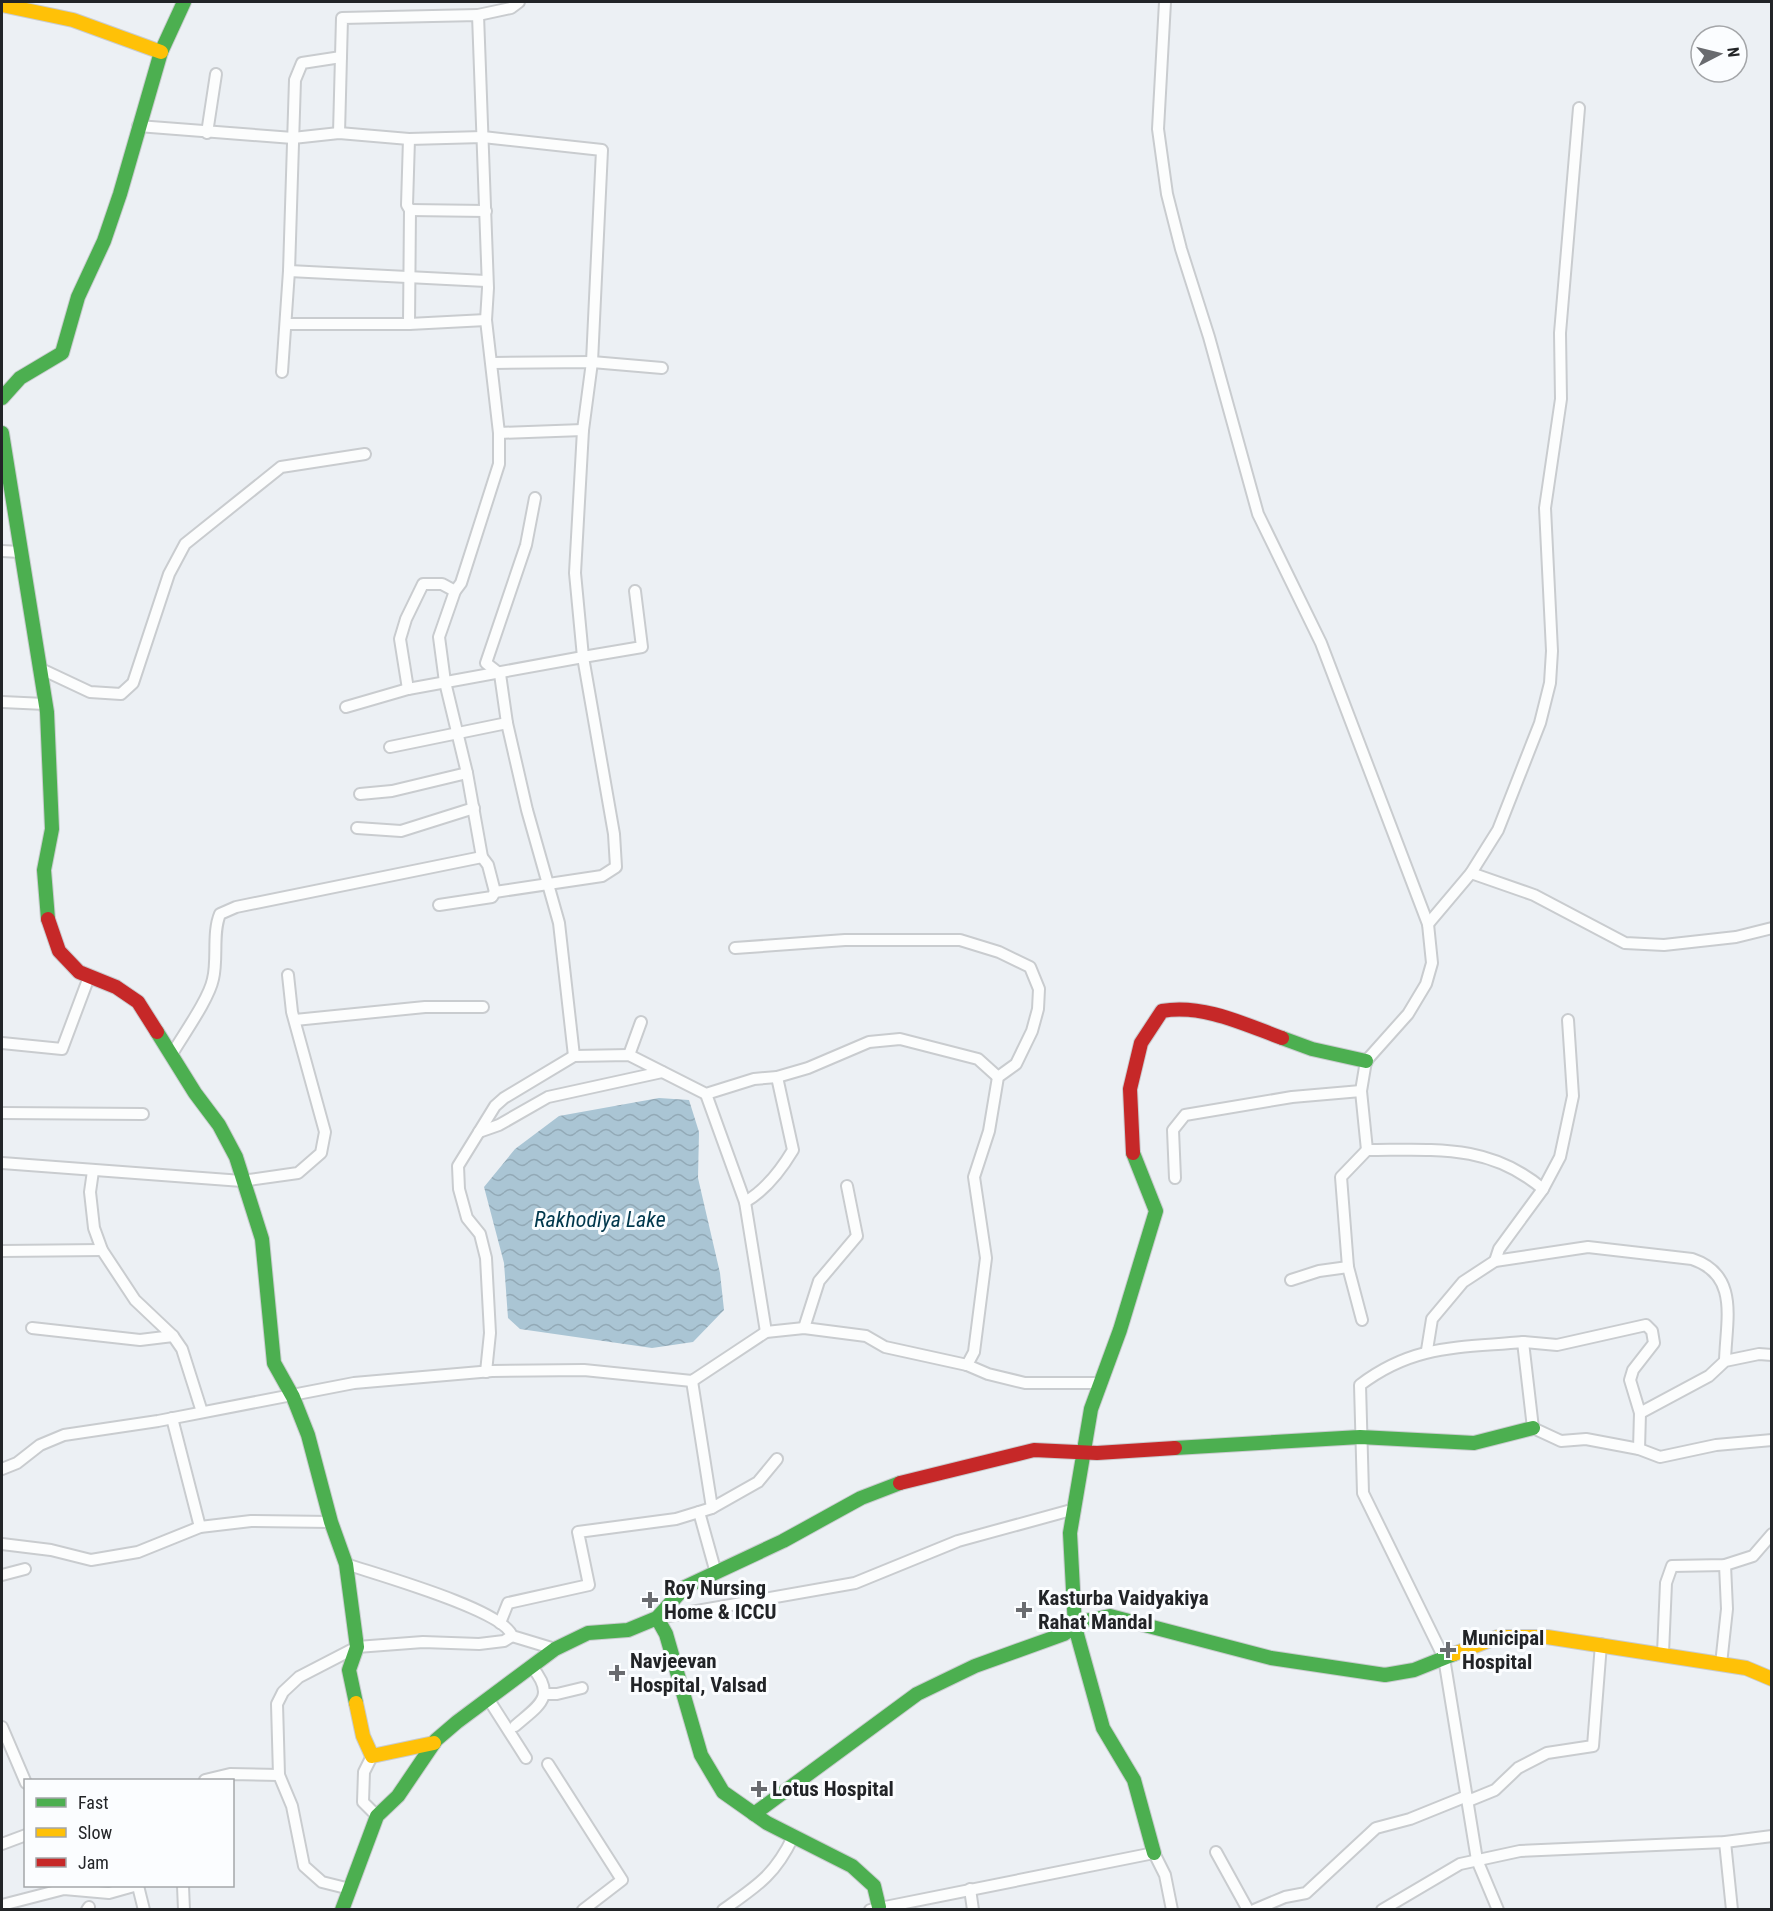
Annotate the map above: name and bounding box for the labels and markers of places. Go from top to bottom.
place label: Roy Nursing Home & ICCU [664,1576,776,1624]
place label: Kasturba Vaidyakiya Rahat Mandal [1038,1586,1209,1634]
marker: Roy Nursing Home & ICCU [641,1591,659,1609]
marker: Kasturba Vaidyakiya Rahat Mandal [1015,1601,1033,1619]
place label: Municipal Hospital [1462,1626,1544,1674]
marker: Municipal Hospital [1439,1641,1457,1659]
place label: Navjeevan Hospital, Valsad [630,1649,767,1697]
marker: Navjeevan Hospital, Valsad [608,1664,626,1682]
place label: Lotus Hospital [772,1777,894,1801]
marker: Lotus Hospital [750,1780,768,1798]

